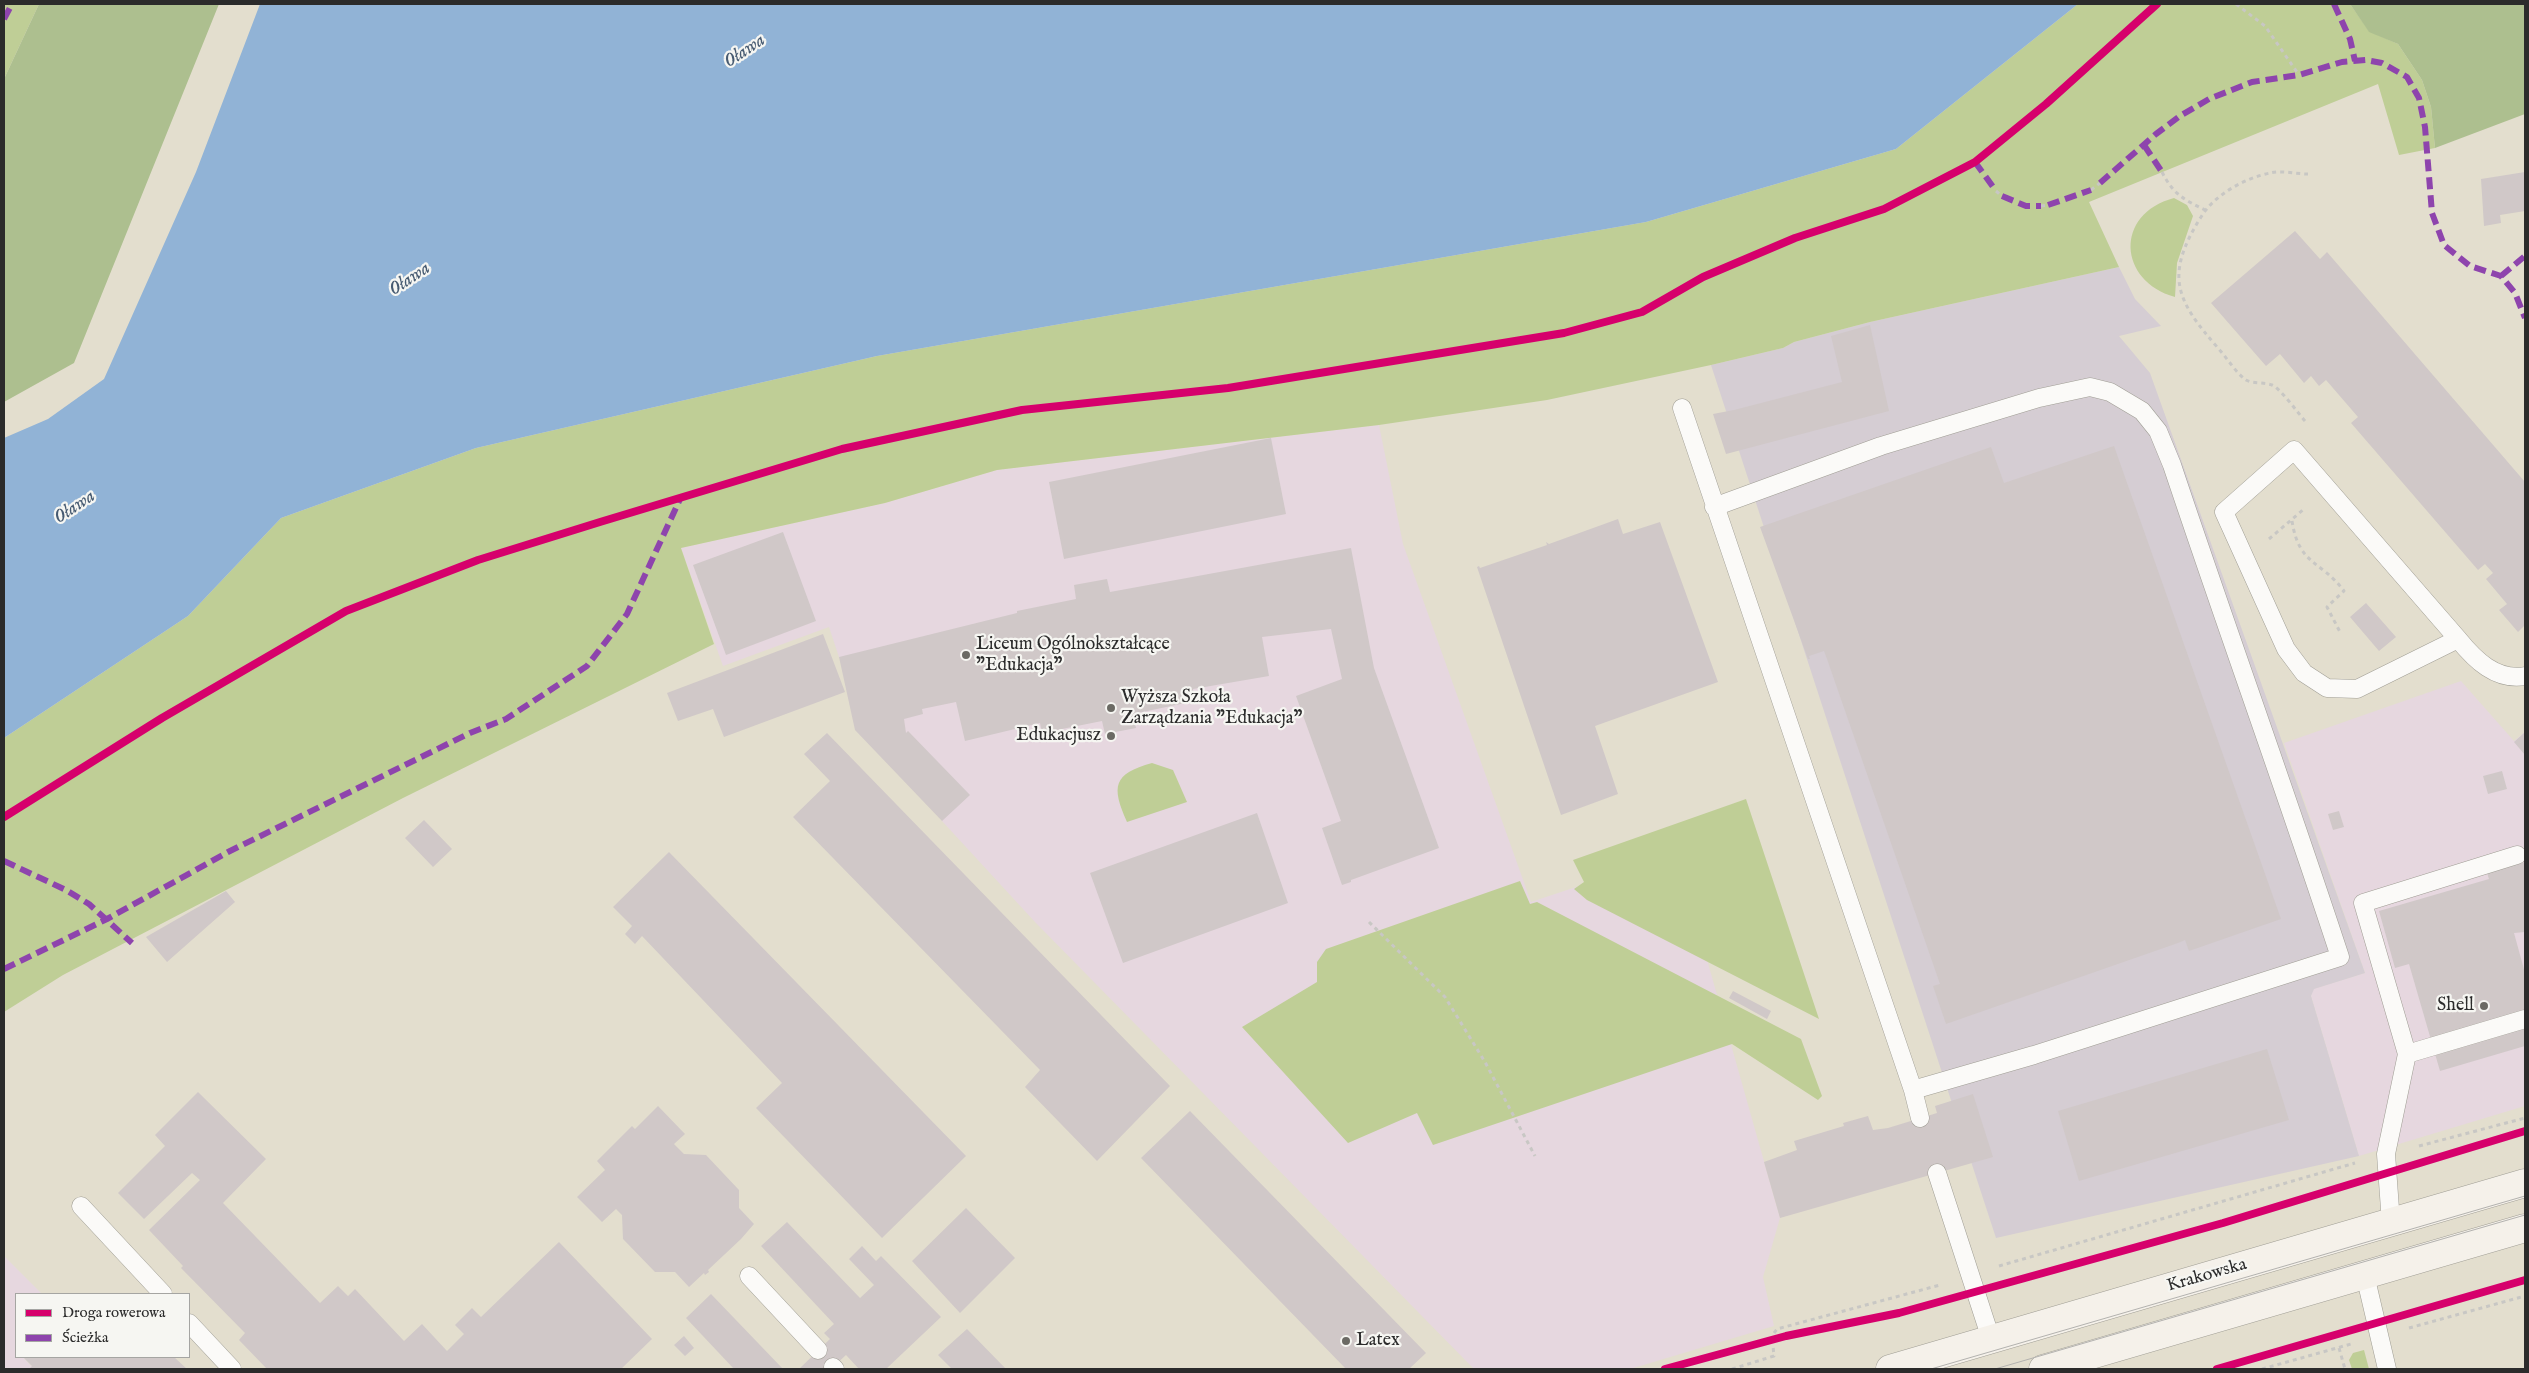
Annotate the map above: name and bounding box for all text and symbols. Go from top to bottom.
water label: Oława [720,30,770,74]
water label: Oława [385,258,435,302]
water label: Oława [50,486,100,530]
place label: Liceum Ogólnokształcące "Edukacja" [976,634,1170,676]
marker: Liceum Ogólnokształcące "Edukacja" [960,649,972,661]
place label: Wyższa Szkoła Zarządzania "Edukacja" [1121,687,1302,730]
marker: Wyższa Szkoła Zarządzania "Edukacja" [1105,702,1117,714]
place label: Edukacjusz [1016,725,1101,747]
marker: Edukacjusz [1105,730,1117,742]
place label: Shell [2437,995,2474,1017]
marker: Shell [2478,1000,2490,1012]
street label: Krakowska [2165,1254,2249,1298]
legend [15,1293,190,1358]
text: Droga rowerowa [62,1303,165,1322]
text: Ścieżka [62,1328,108,1347]
place label: Latex [1356,1330,1400,1352]
marker: Latex [1340,1335,1352,1347]

